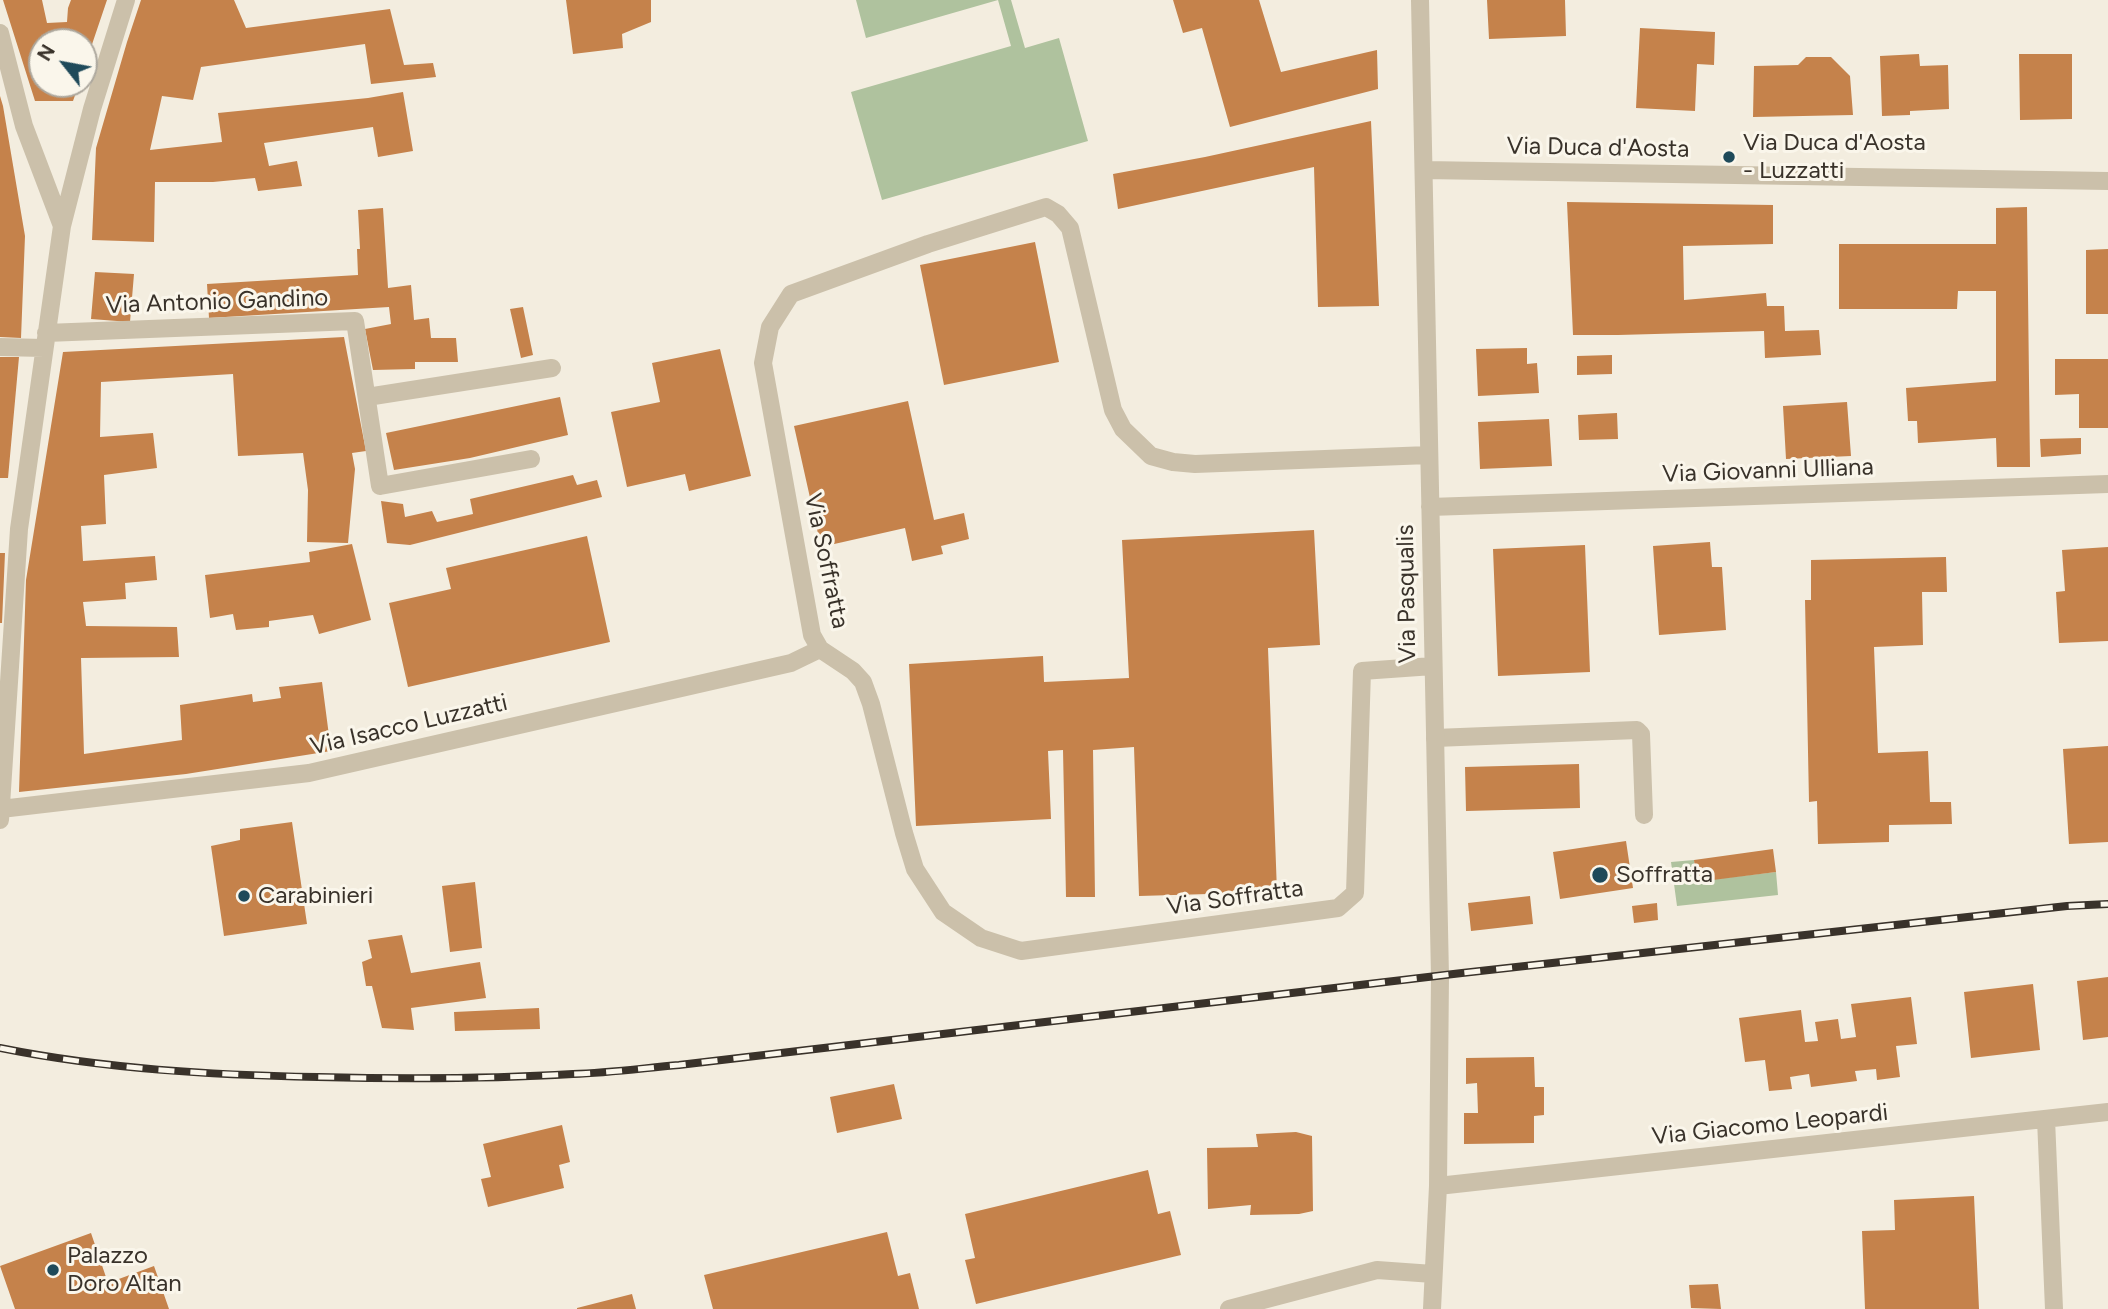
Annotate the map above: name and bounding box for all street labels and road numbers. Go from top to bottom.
street label: Via Duca d'Aosta [1506,132,1690,164]
street label: Via Antonio Gandino [105,284,329,320]
street label: Via Giovanni Ulliana [1662,453,1874,489]
street label: Via Soffratta [798,491,854,631]
street label: Via Pasqualis [1391,524,1423,664]
street label: Via Isacco Luzzatti [308,688,510,762]
street label: Via Soffratta [1165,874,1305,922]
street label: Via Giacomo Leopardi [1651,1098,1889,1152]

